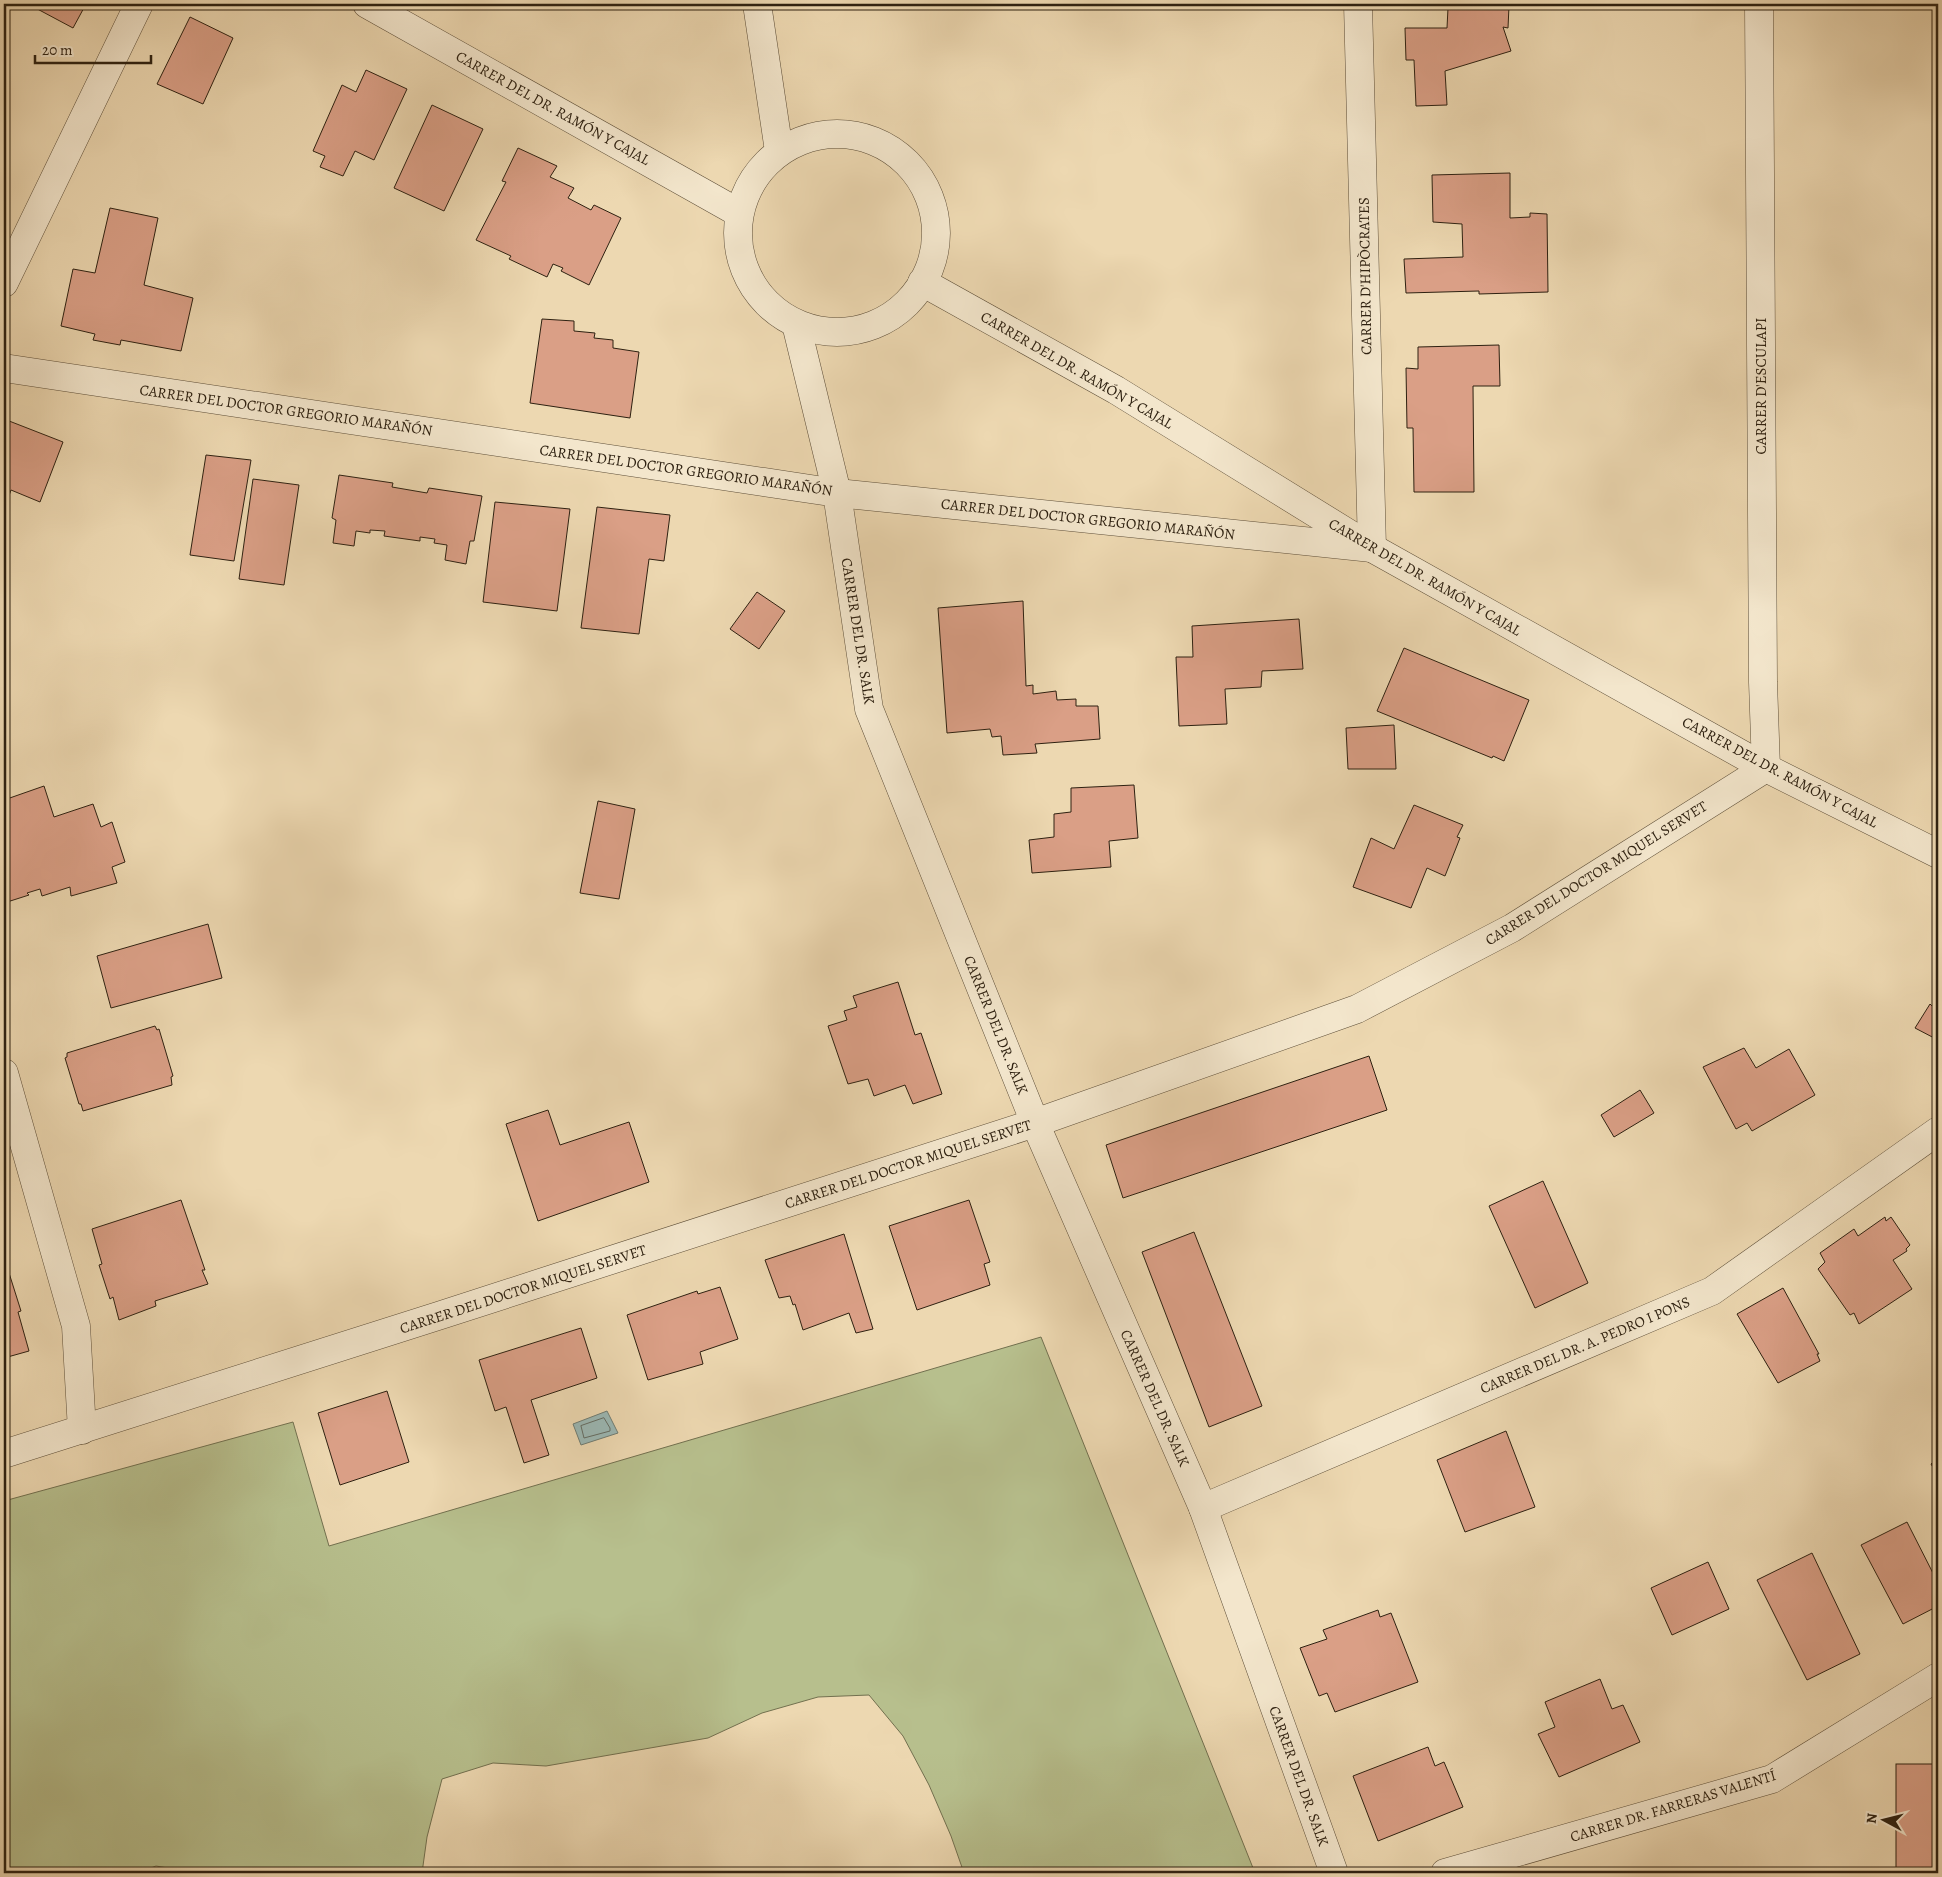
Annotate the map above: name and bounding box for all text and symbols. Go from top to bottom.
scale bar [35,32,151,64]
text: 20 m [42,40,73,60]
street label: CARRER DEL DR. RAMÓN Y CAJAL [452,46,654,170]
street label: CARRER D'HIPÒCRATES [1354,197,1376,355]
street label: CARRER DEL DR. RAMÓN Y CAJAL [977,307,1177,434]
street label: CARRER D'ESCULAPI [1751,317,1771,455]
street label: CARRER DEL DOCTOR GREGORIO MARAÑÓN [138,380,434,441]
street label: CARRER DEL DOCTOR GREGORIO MARAÑÓN [538,440,834,501]
street label: CARRER DEL DOCTOR GREGORIO MARAÑÓN [940,494,1236,544]
street label: CARRER DEL DR. RAMÓN Y CAJAL [1325,514,1525,641]
street label: CARRER DEL DR. SALK [837,556,880,706]
street label: CARRER DEL DR. RAMÓN Y CAJAL [1679,712,1882,832]
street label: CARRER DEL DOCTOR MIQUEL SERVET [1481,796,1711,950]
street label: CARRER DEL DR. SALK [959,953,1033,1098]
street label: CARRER DEL DOCTOR MIQUEL SERVET [782,1114,1035,1213]
street label: CARRER DEL DOCTOR MIQUEL SERVET [397,1239,650,1338]
street label: CARRER DEL DR. A. PEDRO I PONS [1477,1292,1693,1398]
street label: CARRER DEL DR. SALK [1116,1326,1194,1470]
street label: CARRER DEL DR. SALK [1264,1703,1334,1849]
street label: CARRER DR. FARRERAS VALENTÍ [1568,1765,1778,1847]
north arrow [1860,1794,1910,1844]
text: N [1862,1812,1882,1825]

